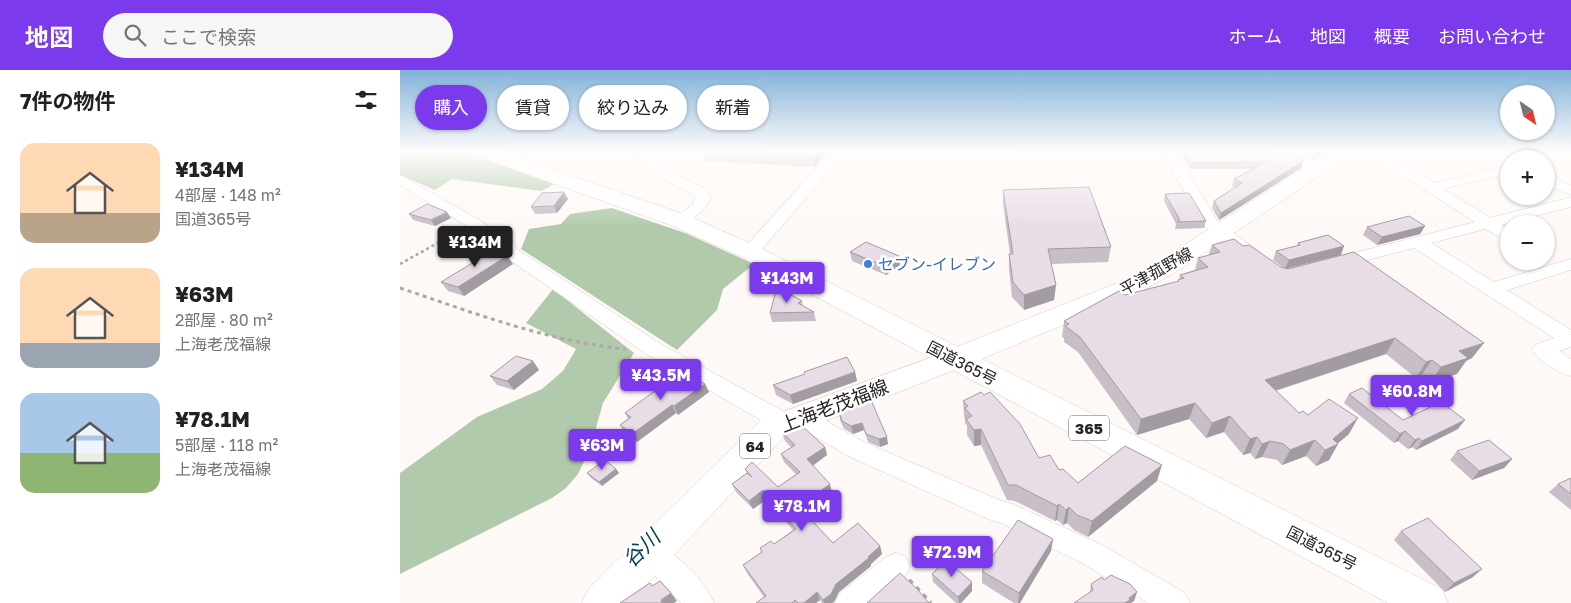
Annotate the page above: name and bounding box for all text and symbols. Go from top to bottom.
search box [103,13,453,58]
icon: search [121,21,149,49]
text: 地図 [25,22,73,51]
text: ここで検索 [161,25,256,48]
text: ホーム [1229,25,1282,47]
text: 地図 [1310,25,1346,47]
text: 概要 [1374,25,1410,47]
text: お問い合わせ [1438,25,1546,47]
chip: 購入 [415,85,487,130]
chip: 賃貸 [497,85,569,130]
chip: 絞り込み [579,85,687,130]
chip: 新着 [697,85,769,130]
north arrow [1500,85,1555,140]
map controls [1500,85,1555,270]
icon: filters [352,86,380,114]
text: 7件の物件 [20,88,115,114]
button: + [1500,150,1555,205]
text: ¥134M [175,156,244,182]
icon: home [60,163,120,223]
text: 4部屋 · 148 m² [175,185,281,205]
text: 国道365号 [175,209,251,229]
button: − [1500,215,1555,270]
pin: ¥134M [440,226,510,268]
text: ¥134M [449,232,501,252]
street label: 平津菰野線 [1116,243,1196,299]
place label: セブン-イレブン [878,254,996,274]
marker: セブン-イレブン [862,258,874,270]
pin: ¥143M [752,262,822,304]
text: ¥143M [761,268,813,288]
text: ¥63M [175,281,234,307]
icon: home [60,288,120,348]
text: 2部屋 · 80 m² [175,310,273,330]
text: 上海老茂福線 [175,334,271,354]
street label: 国道365号 [923,337,1001,389]
pin: ¥43.5M [620,358,702,401]
text: ¥43.5M [631,365,691,385]
street label: 上海老茂福線 [777,374,891,436]
pin: ¥60.8M [1371,374,1453,417]
text: ¥60.8M [1382,381,1442,401]
text: ¥78.1M [175,406,250,432]
icon: home [60,413,120,473]
road number: 365 [1069,416,1109,440]
pin: ¥63M [572,428,632,471]
road number: 64 [740,434,770,458]
text: 5部屋 · 118 m² [175,435,278,455]
text: ¥63M [580,435,624,455]
text: 上海老茂福線 [175,459,271,479]
pin: ¥78.1M [761,490,843,532]
text: ¥78.1M [773,496,831,516]
street label: 国道365号 [1283,522,1361,574]
water label: 谷川 [617,523,666,572]
pin: ¥72.9M [911,536,993,578]
text: ¥72.9M [923,542,981,562]

